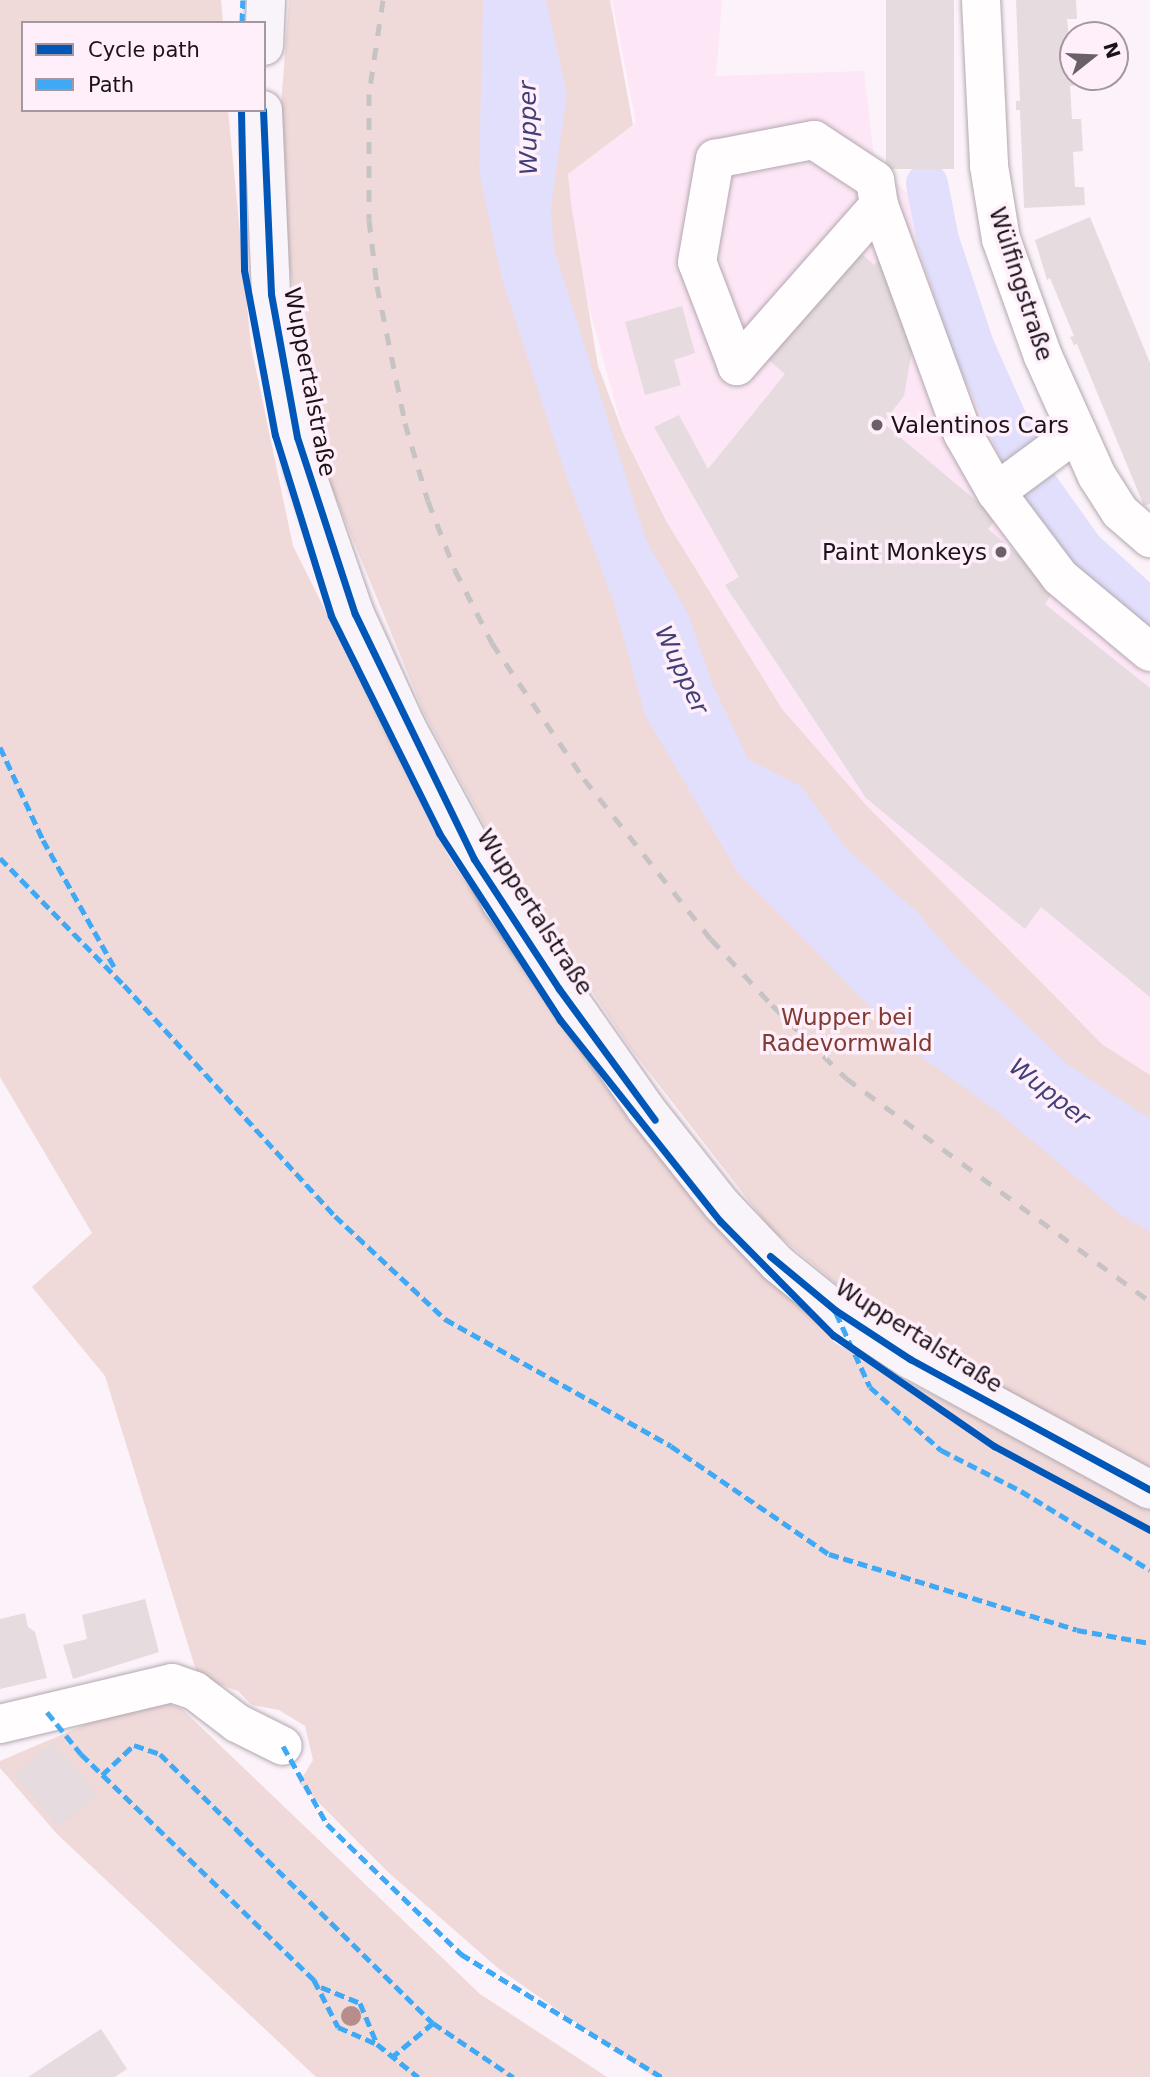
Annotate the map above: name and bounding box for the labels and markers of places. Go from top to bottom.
place label: Valentinos Cars [891,411,1069,439]
marker: Valentinos Cars [869,417,885,433]
place label: Paint Monkeys [822,538,987,566]
marker: Paint Monkeys [993,544,1009,560]

